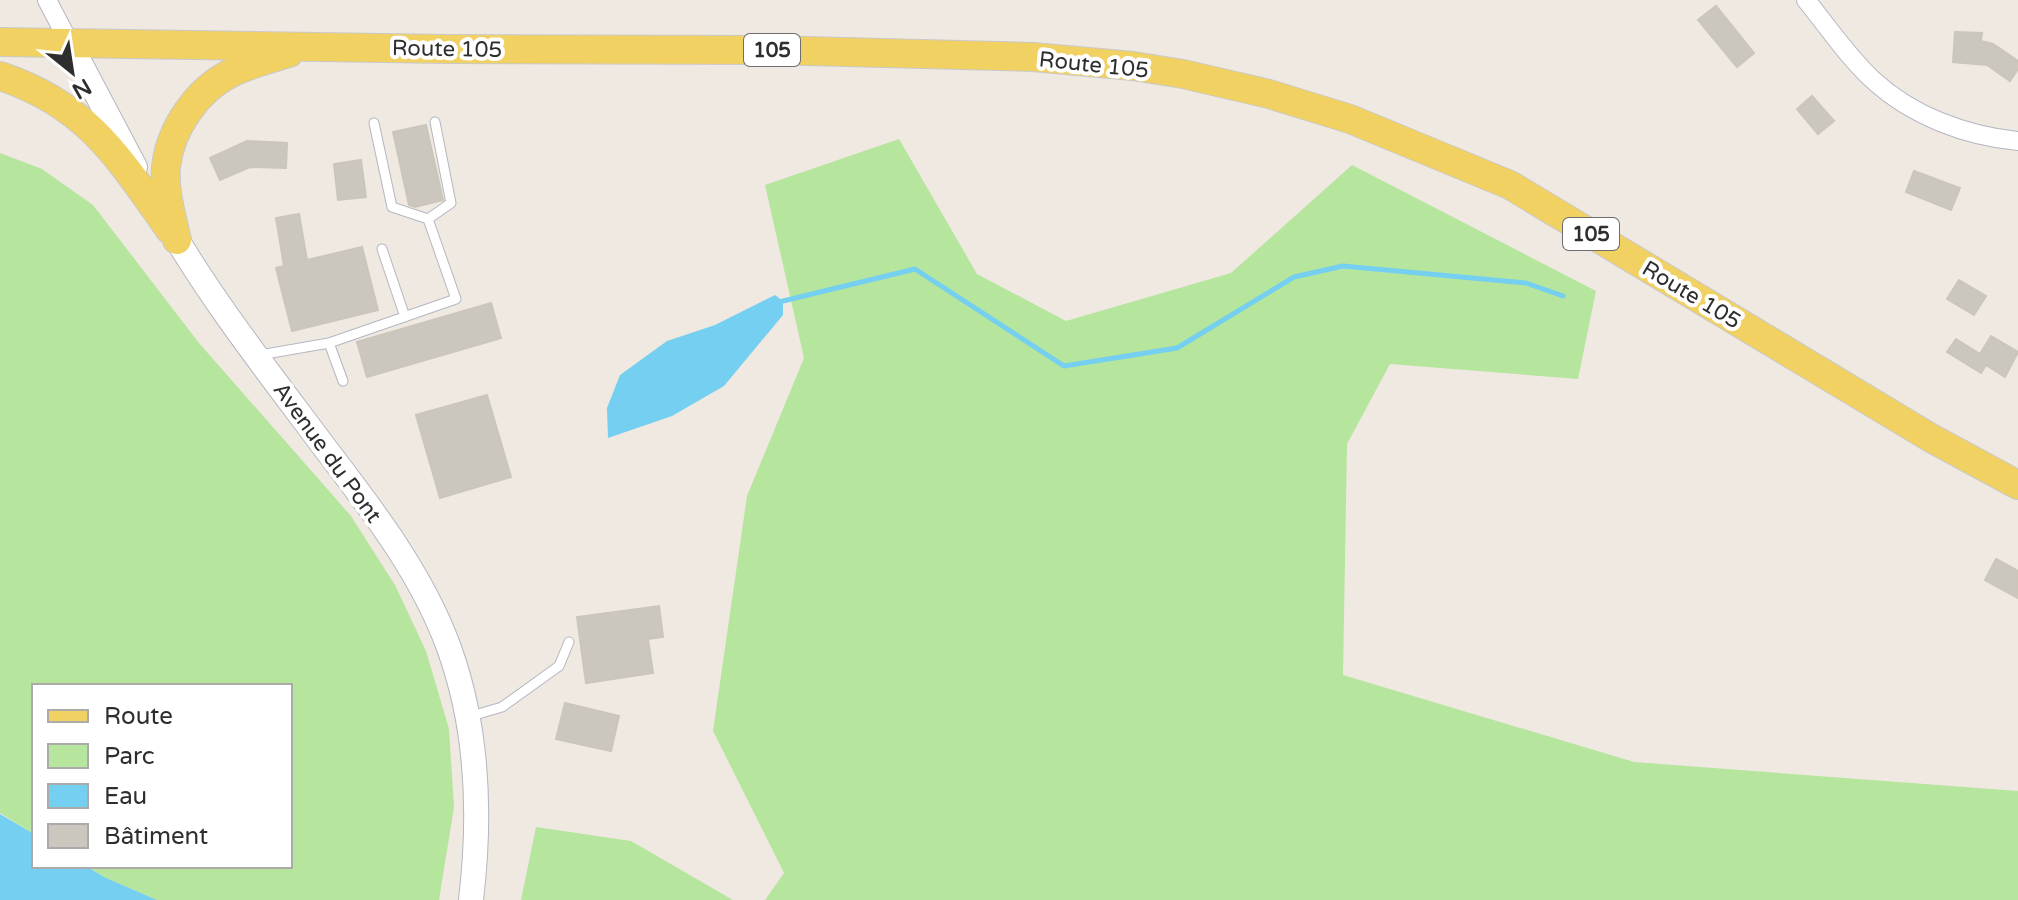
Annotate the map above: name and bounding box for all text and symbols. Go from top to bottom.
north arrow [32,32,112,112]
road number: 105 [744,34,800,66]
street label: Route 105 [392,35,502,63]
street label: Route 105 [1038,46,1150,84]
text: N [67,73,96,104]
road number: 105 [1563,218,1619,250]
street label: Route 105 [1638,255,1745,334]
street label: Avenue du Pont [268,377,387,528]
legend [32,684,292,868]
text: Route [104,702,173,731]
text: Parc [104,742,155,771]
text: Eau [104,782,147,811]
text: Bâtiment [104,822,208,851]

